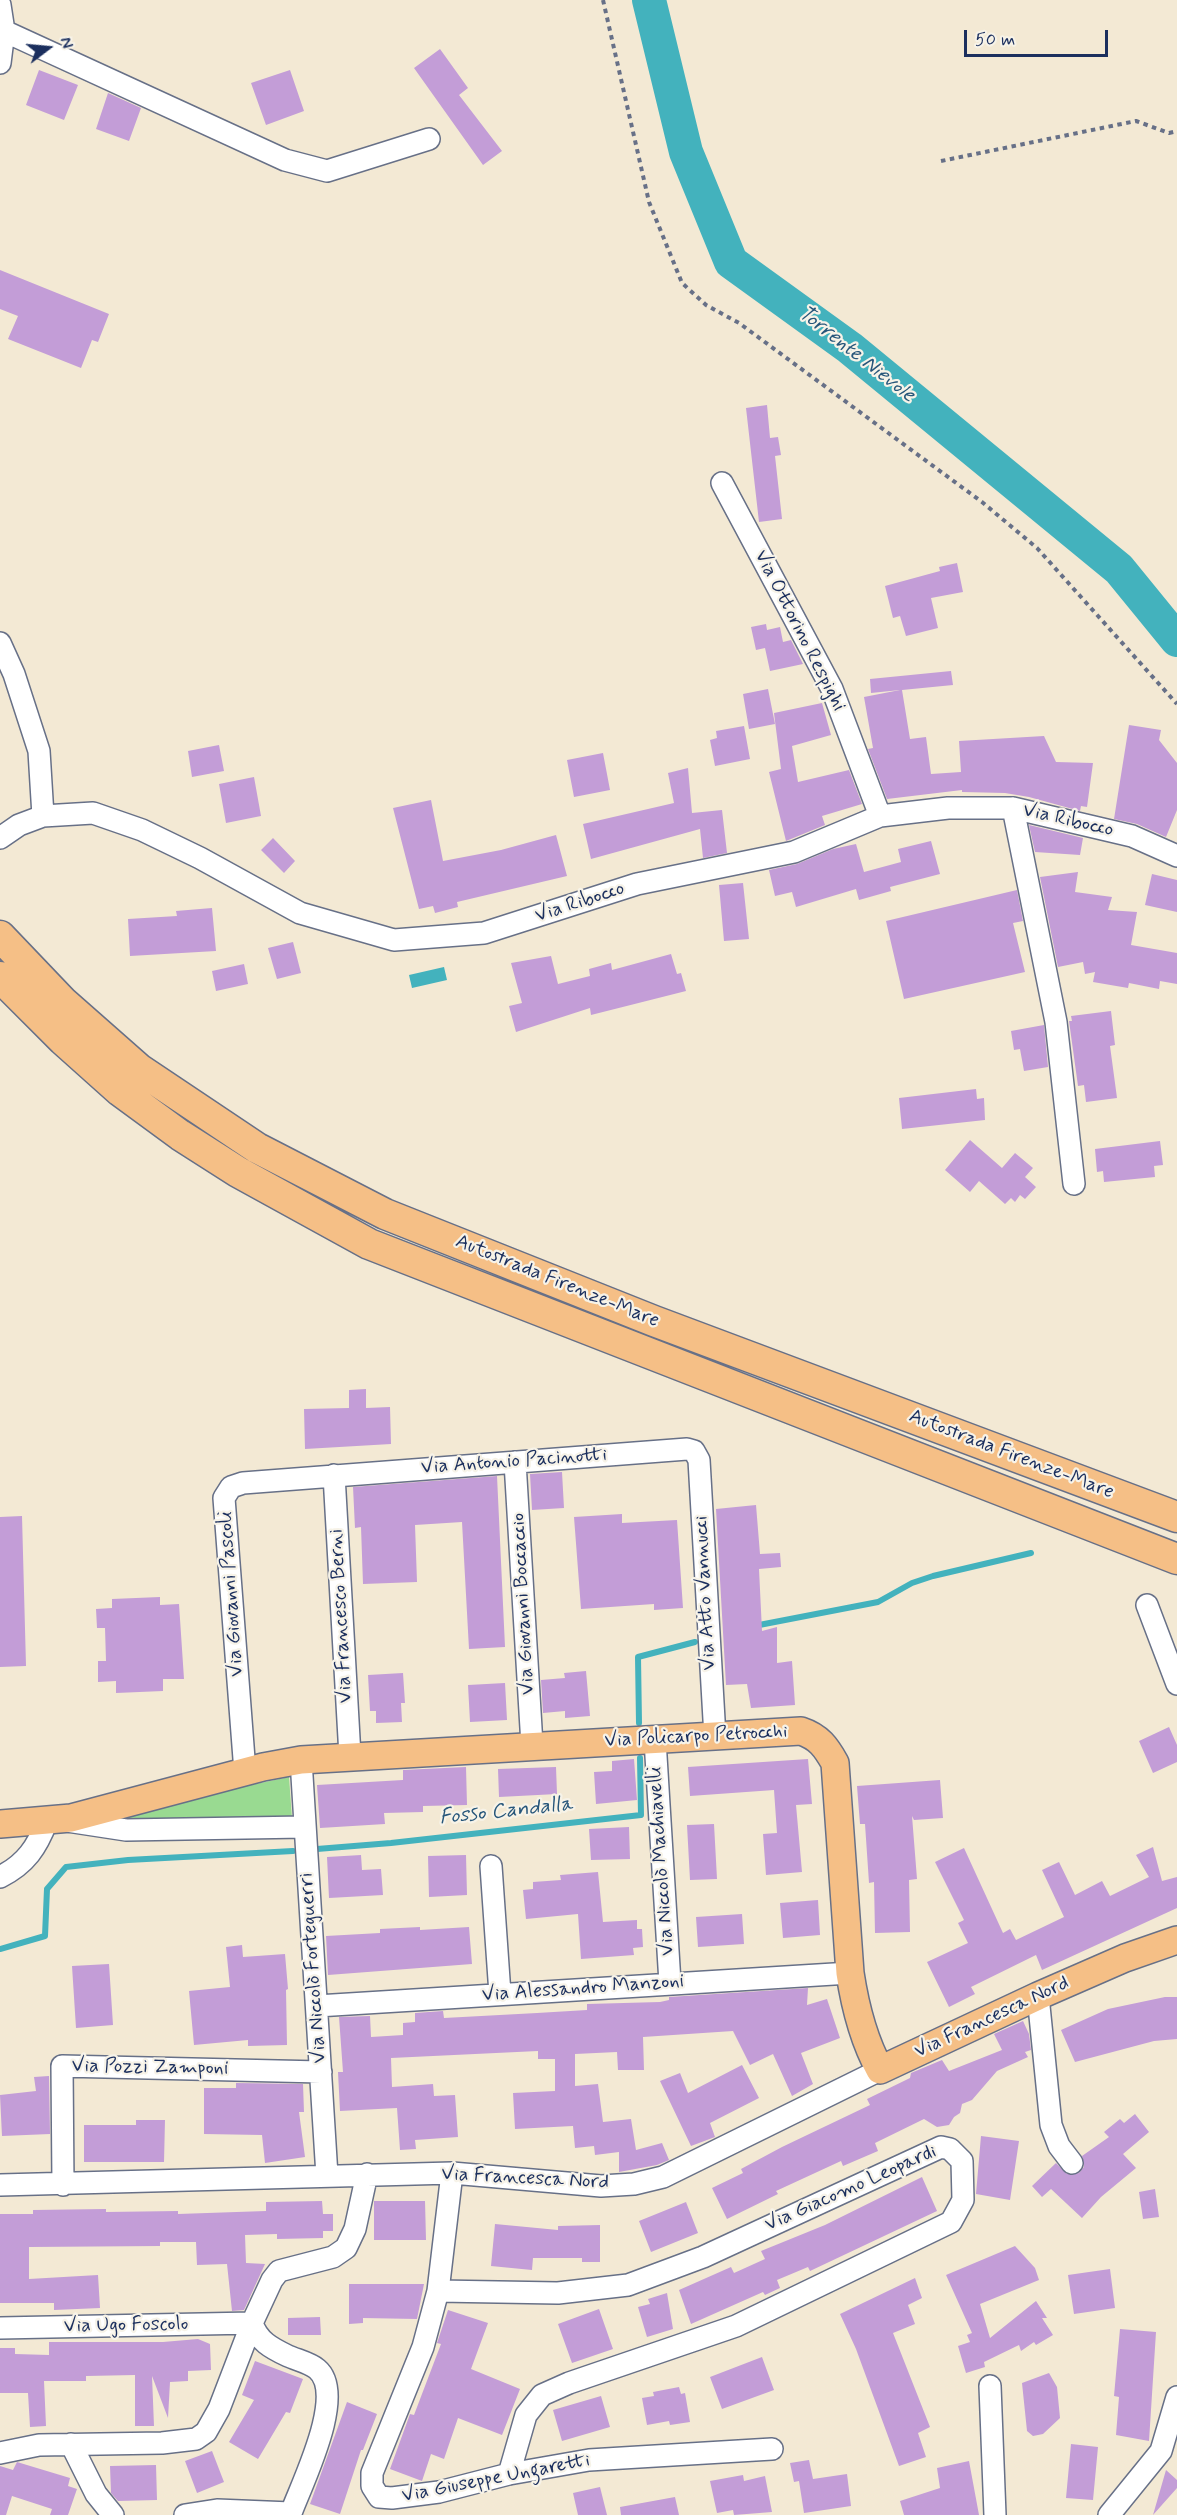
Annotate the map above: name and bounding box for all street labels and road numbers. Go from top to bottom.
street label: Via Ottorino Respighi [748,546,850,716]
street label: Via Ribocco [1020,799,1116,843]
street label: Via Ribocco [532,877,628,929]
street label: Autostrada Firenze-Mare [452,1230,662,1334]
street label: Autostrada Firenze-Mare [905,1405,1117,1505]
street label: Via Antonio Pacinotti [420,1444,608,1480]
street label: Via Giovanni Pascoli [214,1510,250,1678]
street label: Via Giovanni Boccaccio [507,1512,541,1696]
street label: Via Atto Vannucci [690,1515,722,1671]
street label: Via Francesco Berni [325,1528,359,1704]
street label: Via Policarpo Petrocchi [604,1720,788,1754]
street label: Via Niccolò Machiavelli [643,1765,681,1957]
street label: Via Niccolò Forteguerri [295,1872,333,2064]
street label: Via Alessandro Manzoni [481,1970,685,2008]
street label: Via Francesca Nord [911,1972,1073,2064]
street label: Via Pozzi Zamponi [71,2055,229,2081]
street label: Via Giacomo Leopardi [761,2140,941,2238]
street label: Via Francesca Nord [441,2163,609,2195]
street label: Via Ugo Foscolo [63,2313,189,2339]
street label: Via Giuseppe Ungaretti [400,2449,592,2509]

